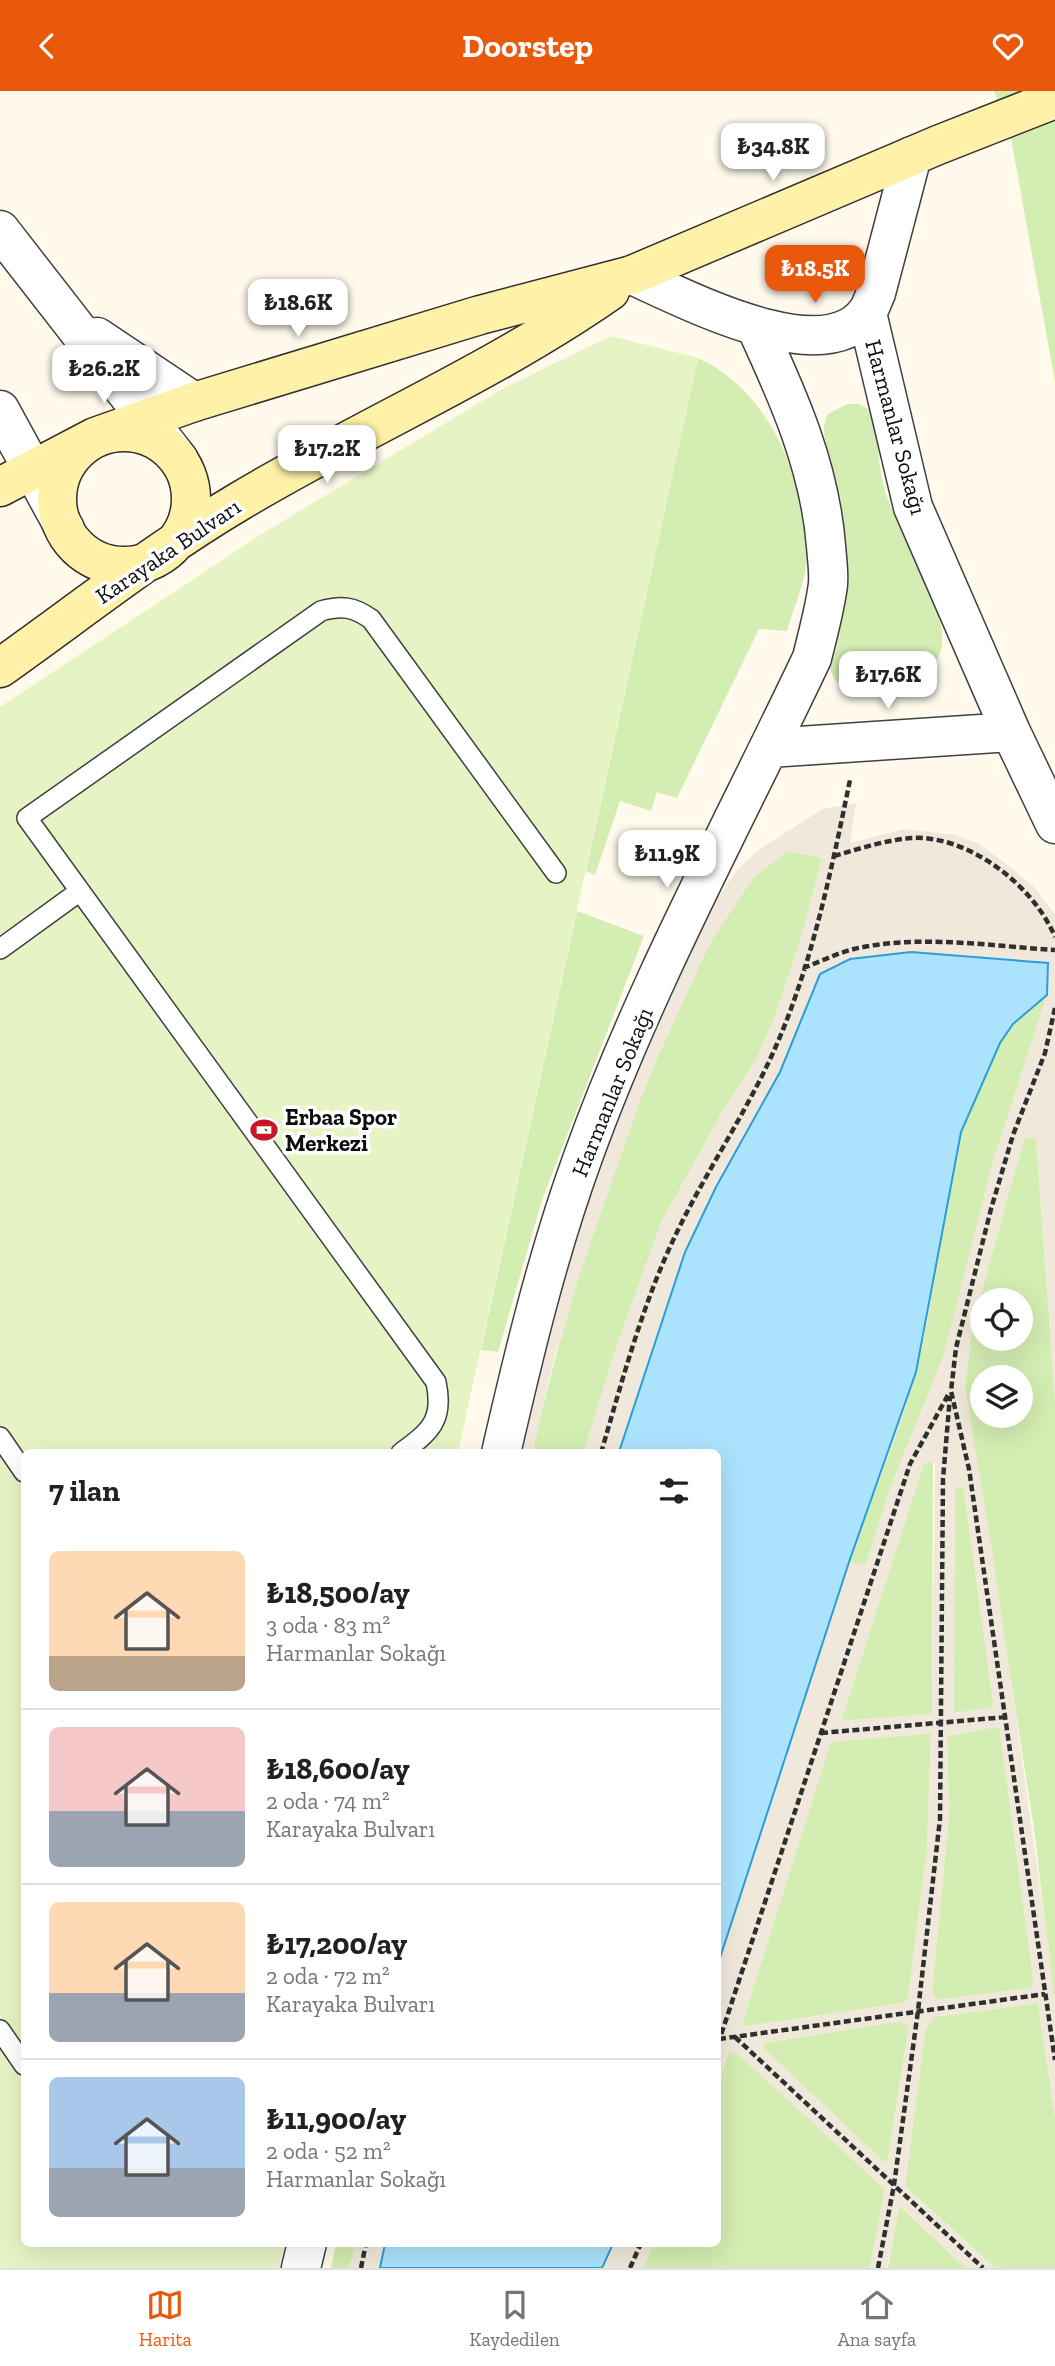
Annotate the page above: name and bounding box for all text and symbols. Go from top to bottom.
icon: back [28,27,66,65]
text: Doorstep [462,27,593,65]
icon: heart [989,27,1027,65]
pin: ₺34.8K [716,123,830,183]
text: ₺34.8K [737,132,809,160]
pin: ₺18.5K [758,245,872,305]
text: ₺18.5K [781,254,849,282]
pin: ₺18.6K [241,279,355,339]
text: ₺18.6K [264,288,332,316]
street label: Harmanlar Sokağı [859,336,933,518]
pin: ₺26.2K [47,345,161,405]
text: ₺26.2K [68,354,140,382]
pin: ₺17.2K [270,425,384,485]
text: ₺17.2K [294,434,360,462]
street label: Karayaka Bulvarı [90,492,246,610]
pin: ₺17.6K [831,651,945,711]
text: ₺17.6K [855,660,921,688]
pin: ₺11.9K [610,831,724,890]
text: ₺11.9K [634,839,700,867]
street label: Harmanlar Sokağı [565,1003,659,1181]
place label: Erbaa Spor Merkezi [285,1103,397,1157]
sports icon: Erbaa Spor Merkezi [249,1115,279,1145]
map controls [970,1288,1033,1428]
button: locate [970,1288,1033,1351]
button: layers [970,1365,1033,1428]
icon: filters [655,1472,693,1510]
text: 7 ilan [49,1473,120,1509]
text: ₺18,500/ay [266,1575,410,1611]
icon: home [105,1579,189,1663]
text: 3 oda · 83 m² [266,1611,390,1639]
text: Harmanlar Sokağı [266,1639,446,1667]
text: ₺18,600/ay [266,1751,410,1787]
icon: home [105,1755,189,1839]
text: 2 oda · 74 m² [266,1787,390,1815]
text: Karayaka Bulvarı [266,1815,435,1843]
text: ₺17,200/ay [266,1926,407,1962]
icon: home [105,1930,189,2014]
text: 2 oda · 72 m² [266,1962,390,1990]
text: Karayaka Bulvarı [266,1990,435,2018]
text: ₺11,900/ay [266,2101,406,2137]
icon: home [105,2105,189,2189]
text: 2 oda · 52 m² [266,2137,391,2165]
text: Harmanlar Sokağı [266,2165,446,2193]
tab: Harita [139,2286,192,2351]
tab: Kaydedilen [469,2286,560,2351]
tab: Ana sayfa [837,2286,916,2351]

